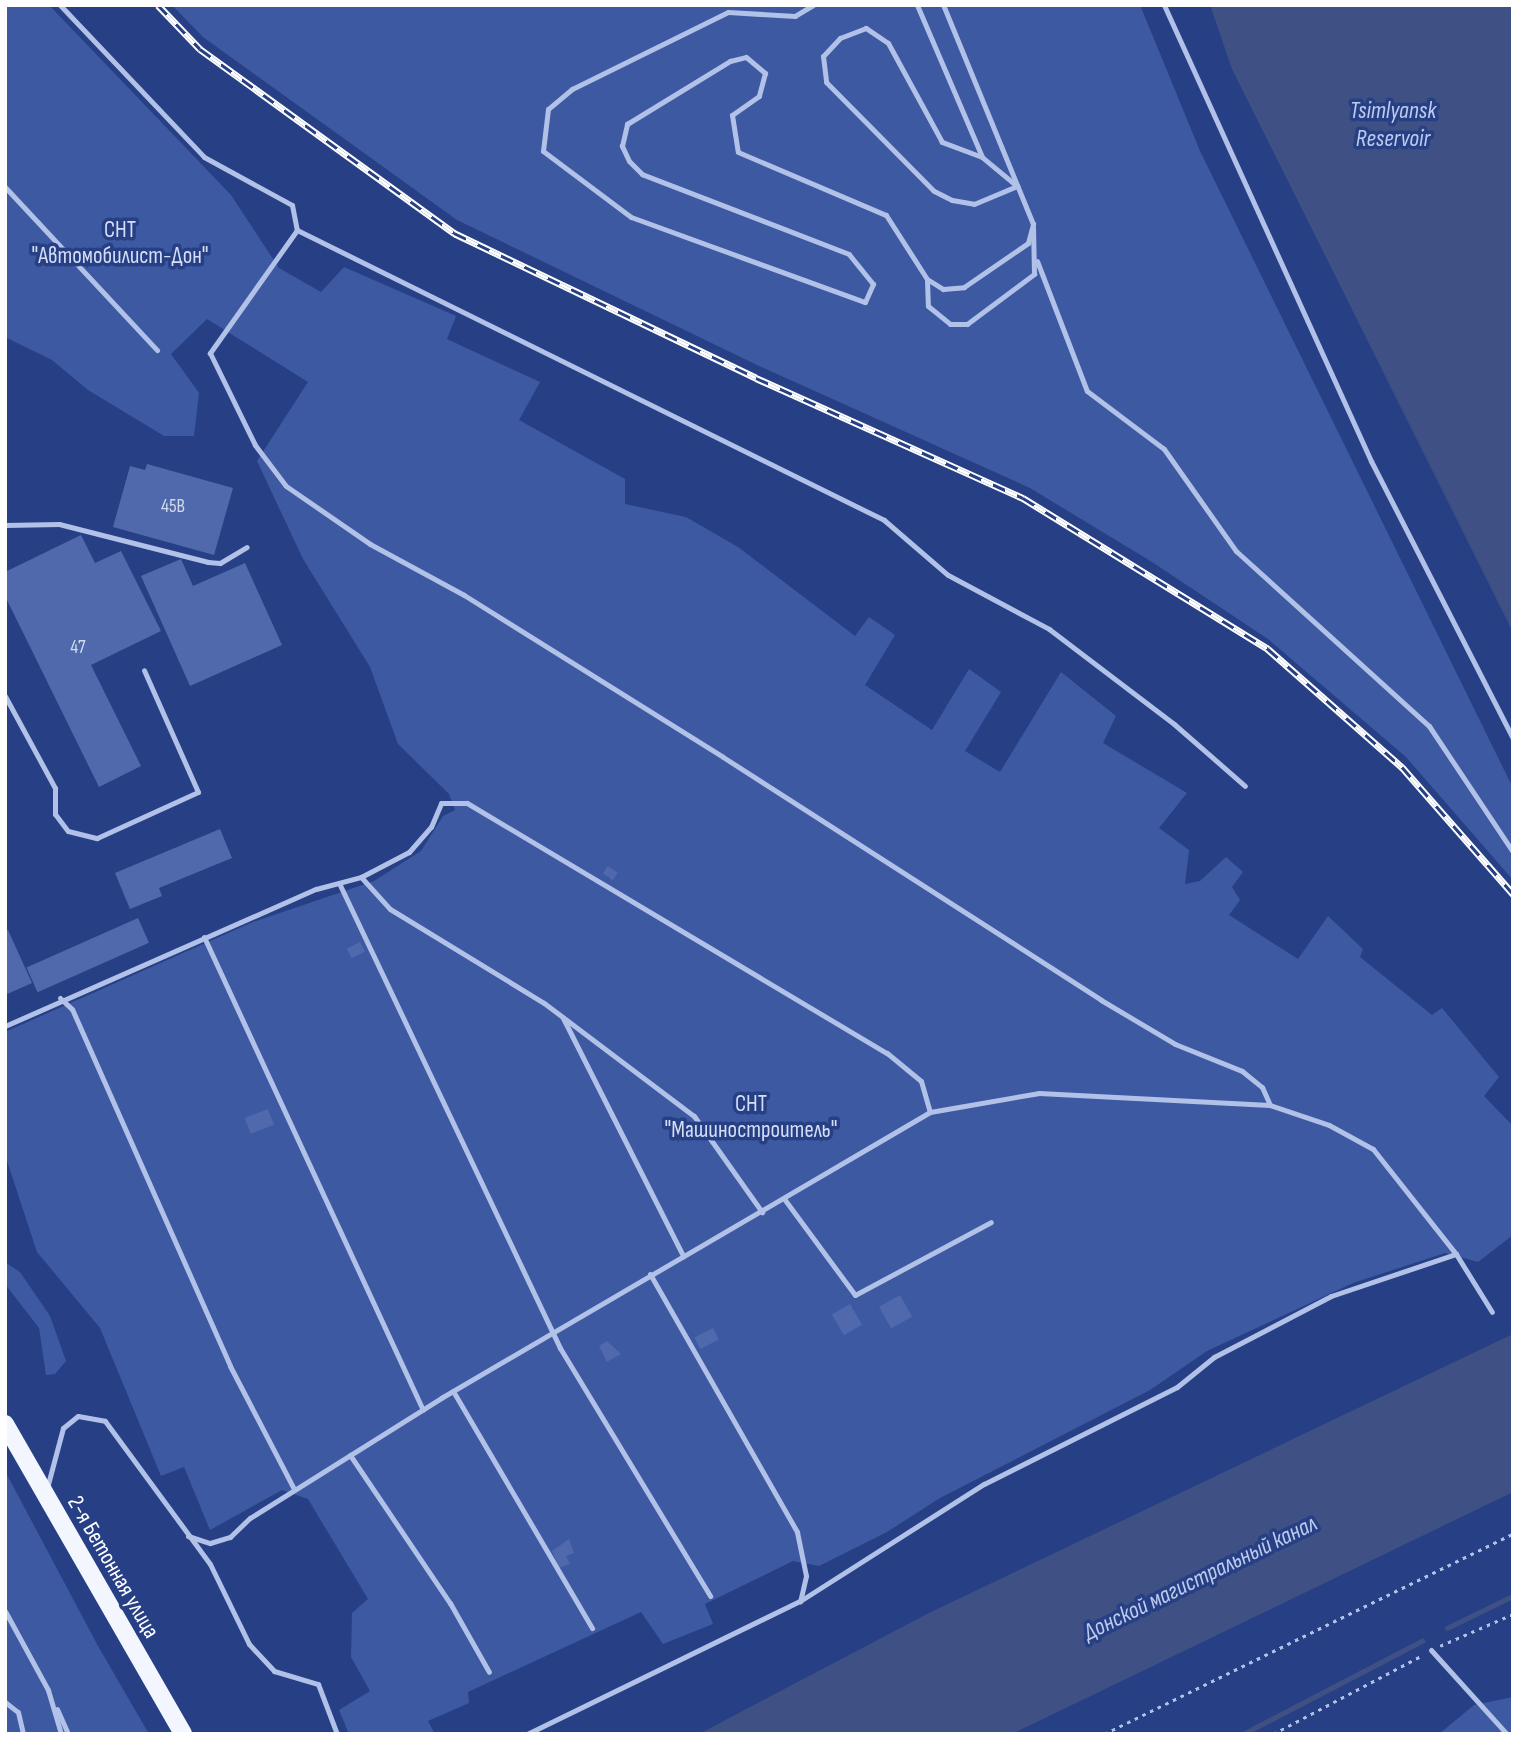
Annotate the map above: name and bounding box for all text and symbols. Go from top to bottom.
water label: Tsimlyansk Reservoir [1350,97,1436,153]
park label: СНТ "Автомобилист-Дон" [31,216,209,270]
house number: 45В [161,496,185,518]
house number: 47 [70,637,86,659]
park label: СНТ "Машиностроитель" [665,1090,837,1144]
street label: 2-я Бетонная улица [61,1491,165,1643]
water label: Донской магистральный канал [1078,1509,1322,1647]

